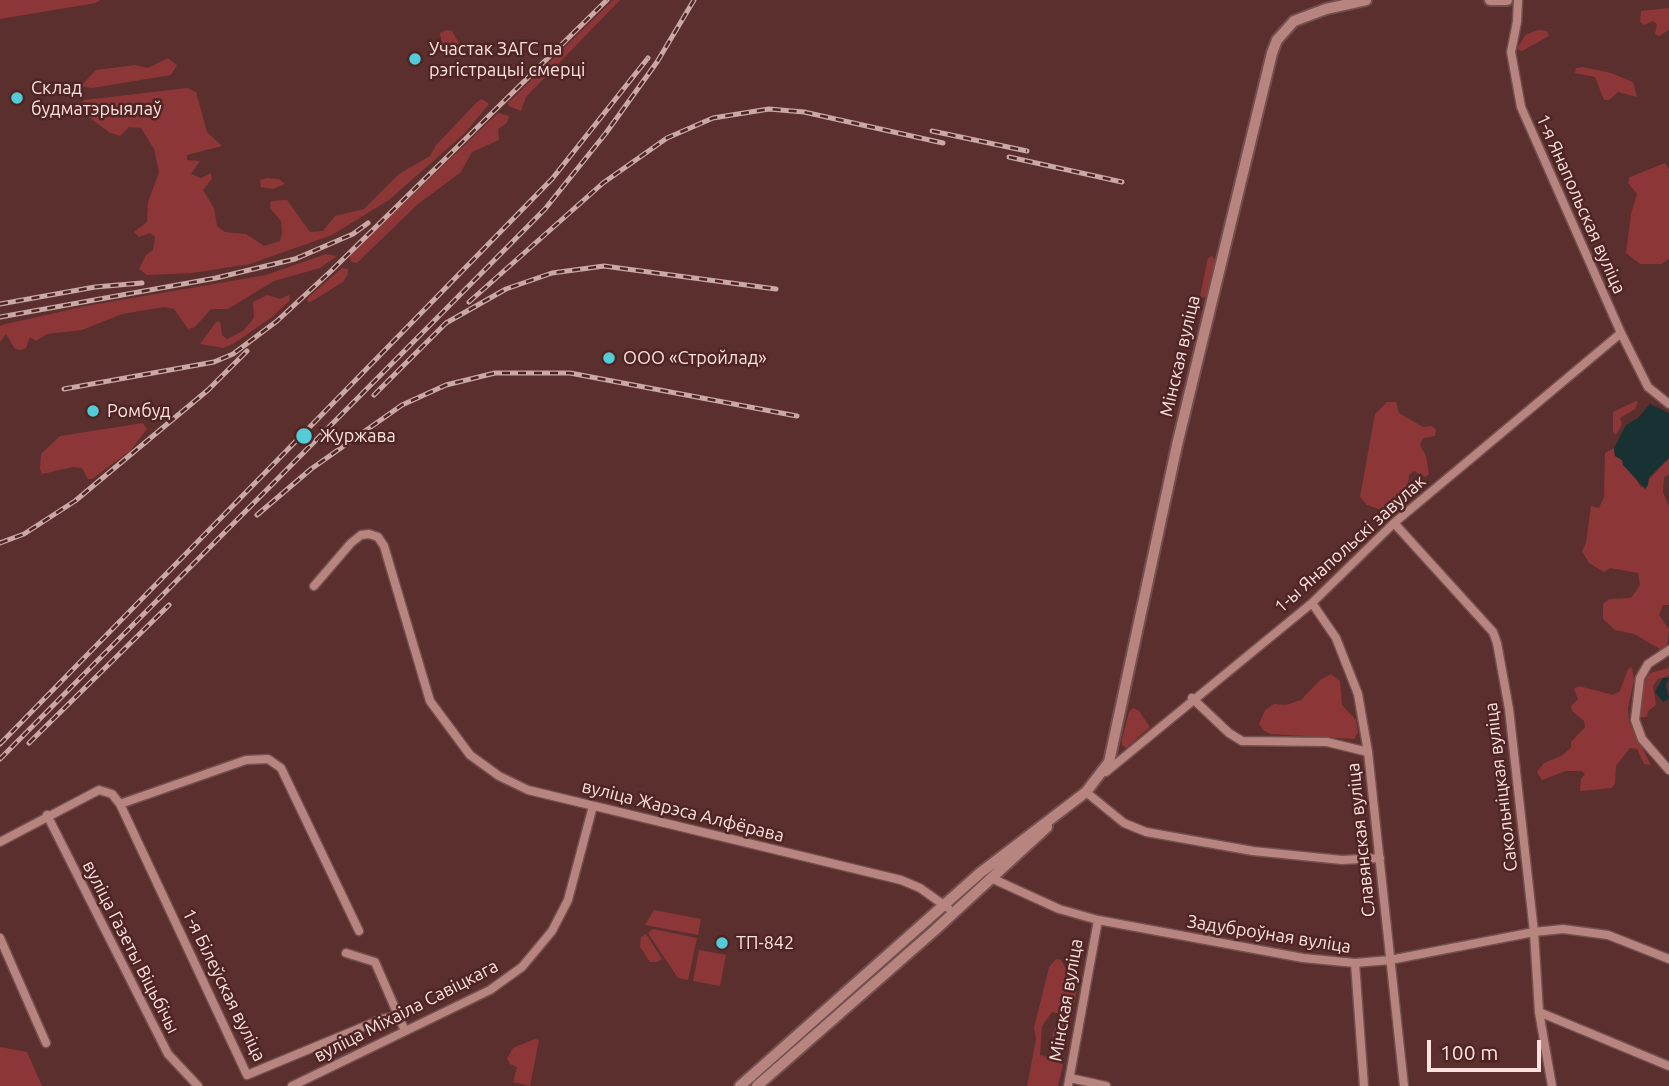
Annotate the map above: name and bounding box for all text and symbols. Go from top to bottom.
place label: Участак ЗАГС па рэгістрацыі смерці [429,38,585,80]
marker: Участак ЗАГС па рэгістрацыі смерці [407,51,423,67]
place label: Склад будматэрыялаў [31,77,162,119]
marker: Склад будматэрыялаў [9,90,25,106]
street label: 1-я Янапольская вуліца [1532,111,1630,297]
street label: Мінская вуліца [1156,293,1204,419]
place label: ООО «Стройлад» [623,347,767,369]
marker: ООО «Стройлад» [601,350,617,366]
place label: Ромбуд [107,400,171,422]
marker: Ромбуд [85,403,101,419]
place label: Журжава [320,425,396,447]
marker: Журжава [294,426,314,446]
street label: 1-ы Янапольскі завулак [1270,470,1430,618]
street label: Сакольніцкая вуліца [1480,701,1522,873]
street label: Славянская вуліца [1342,762,1380,918]
street label: вуліца Жарэса Алфёрава [579,775,787,847]
street label: вуліца Газеты Віцьбічы [78,857,184,1037]
street label: 1-я Білеўская вуліца [178,905,270,1065]
street label: Задуброўная вуліца [1185,910,1353,958]
place label: ТП-842 [736,932,794,954]
marker: ТП-842 [714,935,730,951]
street label: Мінская вуліца [1045,937,1087,1063]
street label: вуліца Міхаіла Савіцкага [310,955,502,1067]
scale bar [1431,1026,1545,1070]
text: 100 m [1440,1040,1498,1064]

